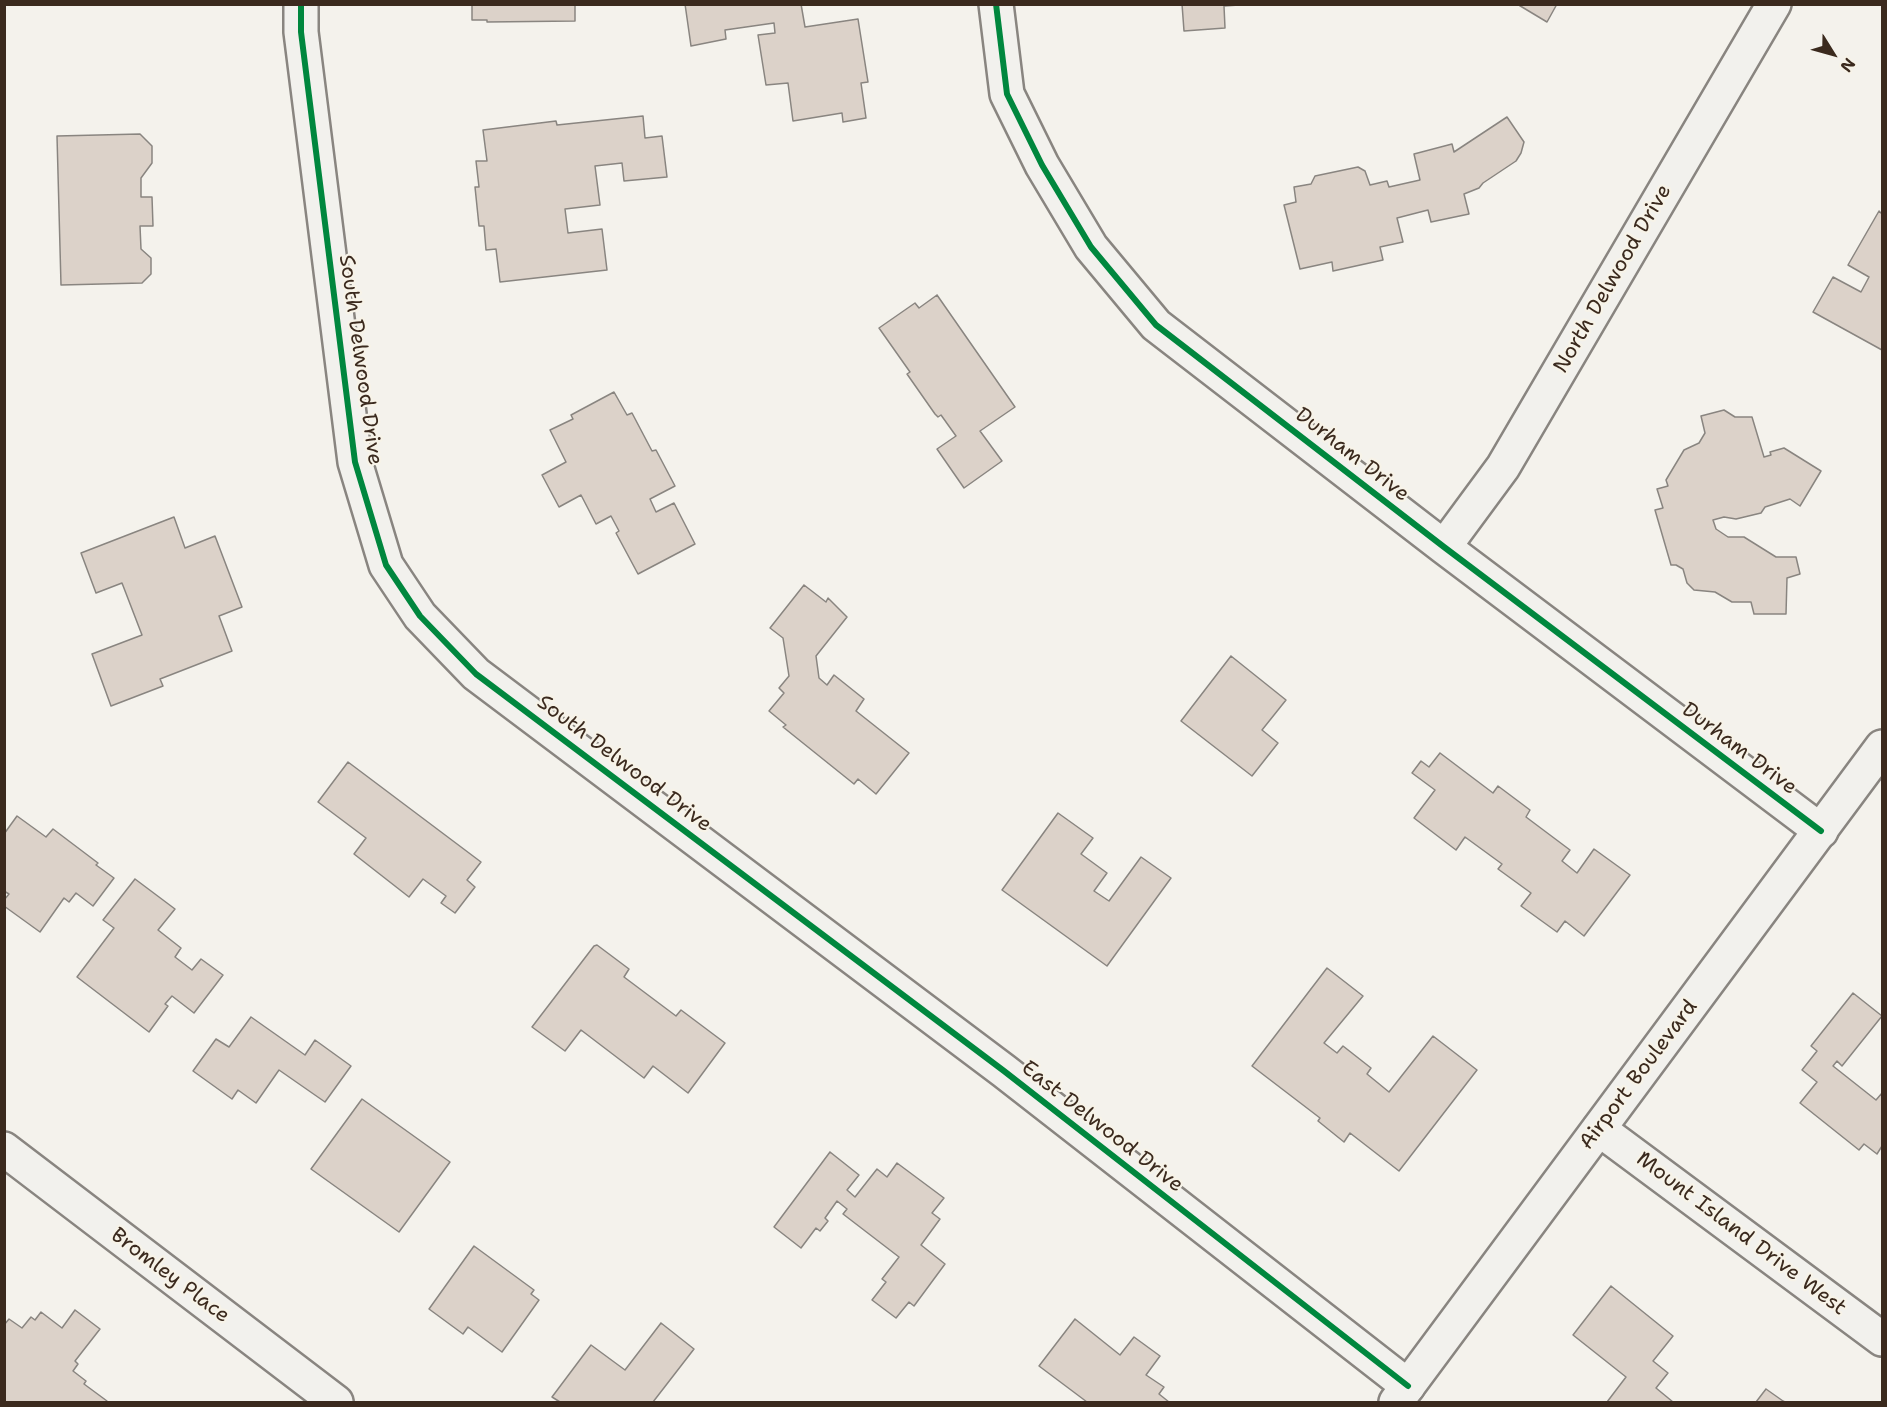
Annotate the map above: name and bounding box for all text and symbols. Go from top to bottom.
north arrow [1803,24,1863,84]
text: N [1836,54,1860,77]
street label: North Delwood Drive [1549,180,1677,378]
street label: South Delwood Drive [333,253,387,467]
street label: Durham Drive [1290,403,1414,507]
street label: South Delwood Drive [532,690,716,838]
street label: Durham Drive [1676,698,1802,800]
street label: Airport Boulevard [1574,995,1704,1155]
street label: East Delwood Drive [1016,1056,1188,1198]
street label: Mount Island Drive West [1631,1147,1851,1321]
street label: Bromley Place [106,1223,234,1329]

